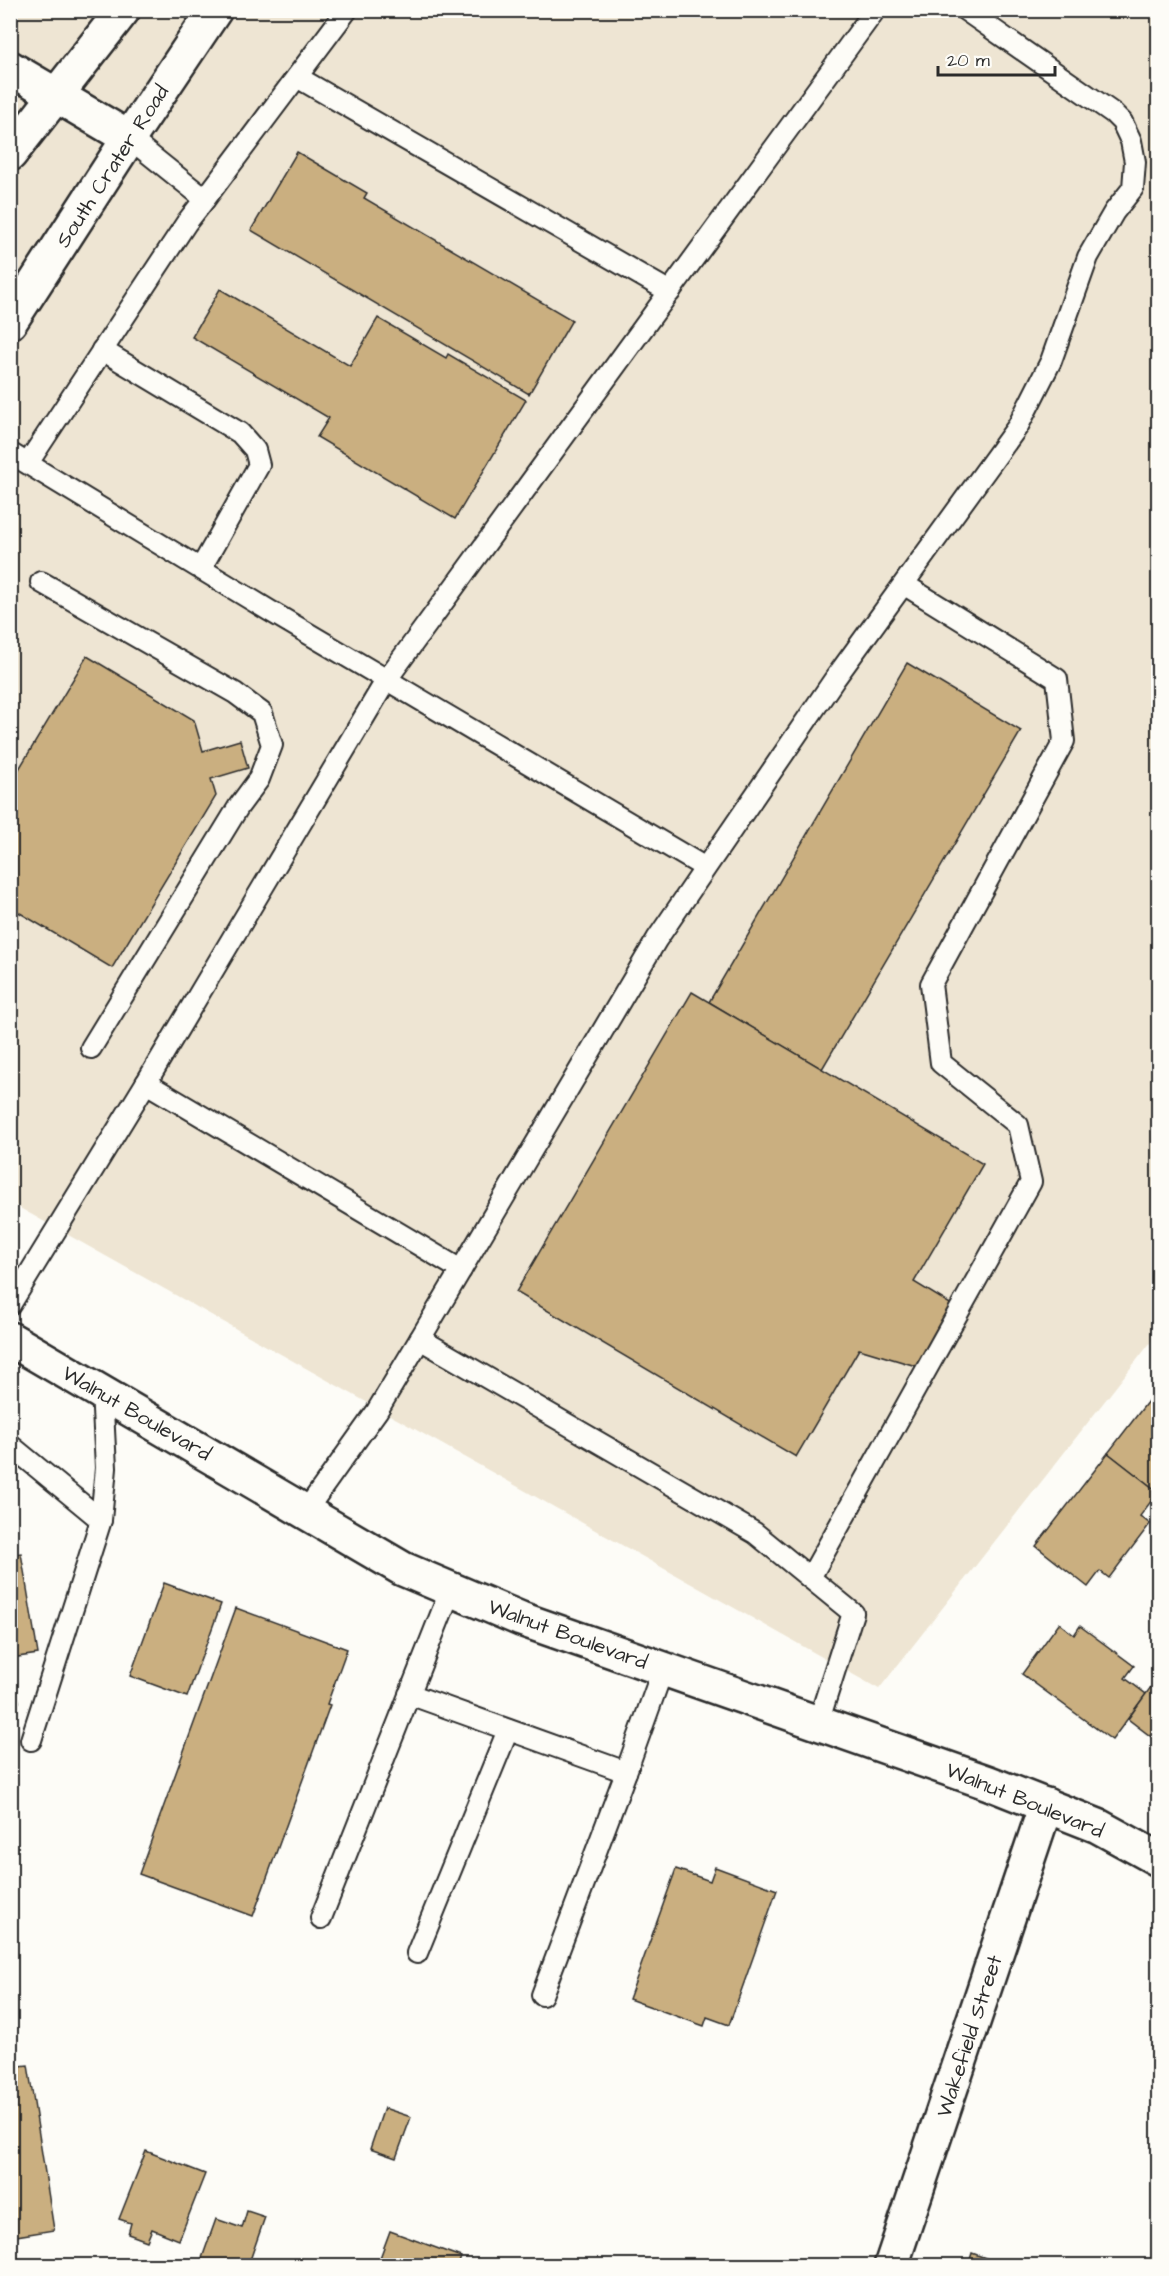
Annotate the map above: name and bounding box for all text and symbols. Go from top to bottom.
scale bar [938,39,1055,77]
text: 20 m [947,48,990,73]
street label: South Crater Road [49,79,176,253]
street label: Walnut Boulevard [57,1359,217,1468]
street label: Walnut Boulevard [484,1592,652,1677]
street label: Walnut Boulevard [942,1756,1108,1845]
street label: Wakefield Street [930,1951,1010,2121]

